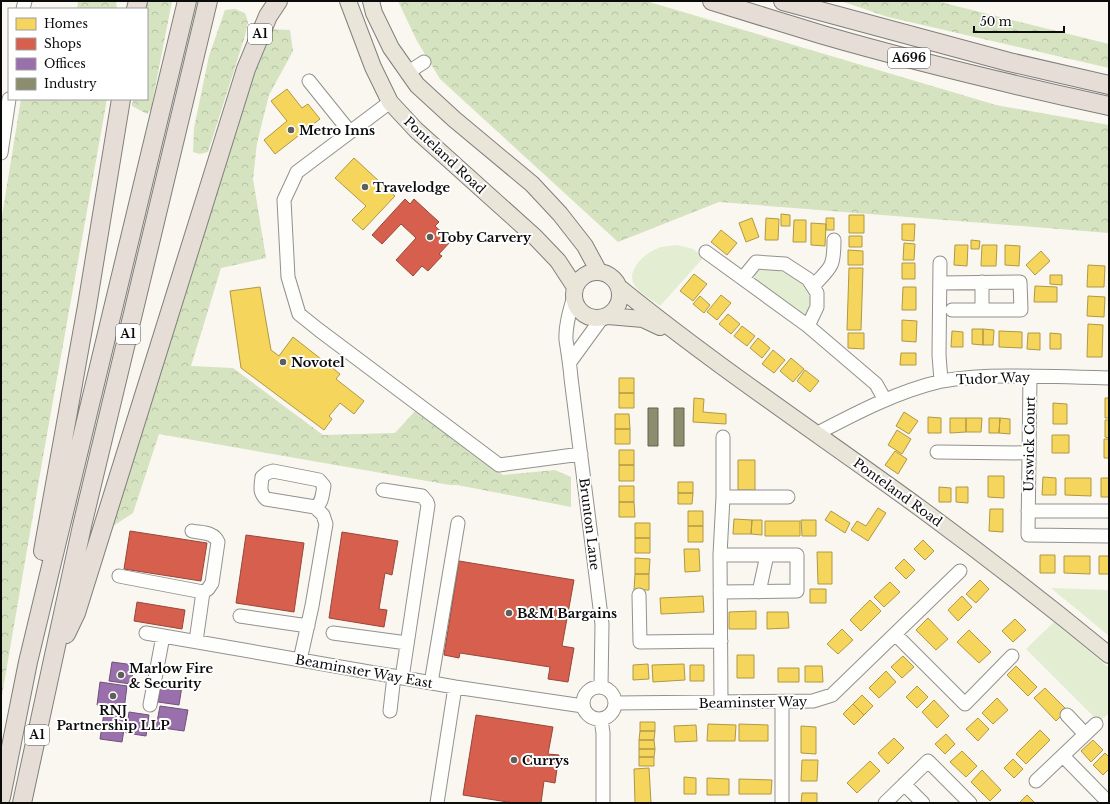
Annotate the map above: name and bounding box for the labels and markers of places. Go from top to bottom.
place label: Metro Inns [299,122,375,139]
marker: Metro Inns [286,125,296,135]
place label: Travelodge [373,179,450,196]
marker: Travelodge [360,182,370,192]
place label: Toby Carvery [438,229,532,246]
marker: Toby Carvery [425,232,435,242]
place label: Novotel [291,354,345,371]
marker: Novotel [278,357,288,367]
place label: B&M Bargains [517,605,617,622]
marker: B&M Bargains [504,608,514,618]
place label: Marlow Fire & Security [129,660,213,692]
marker: Marlow Fire & Security [116,670,126,680]
marker: RNJ Partnership LLP [108,691,118,701]
place label: RNJ Partnership LLP [56,702,170,734]
place label: Currys [522,752,569,769]
marker: Currys [509,755,519,765]

